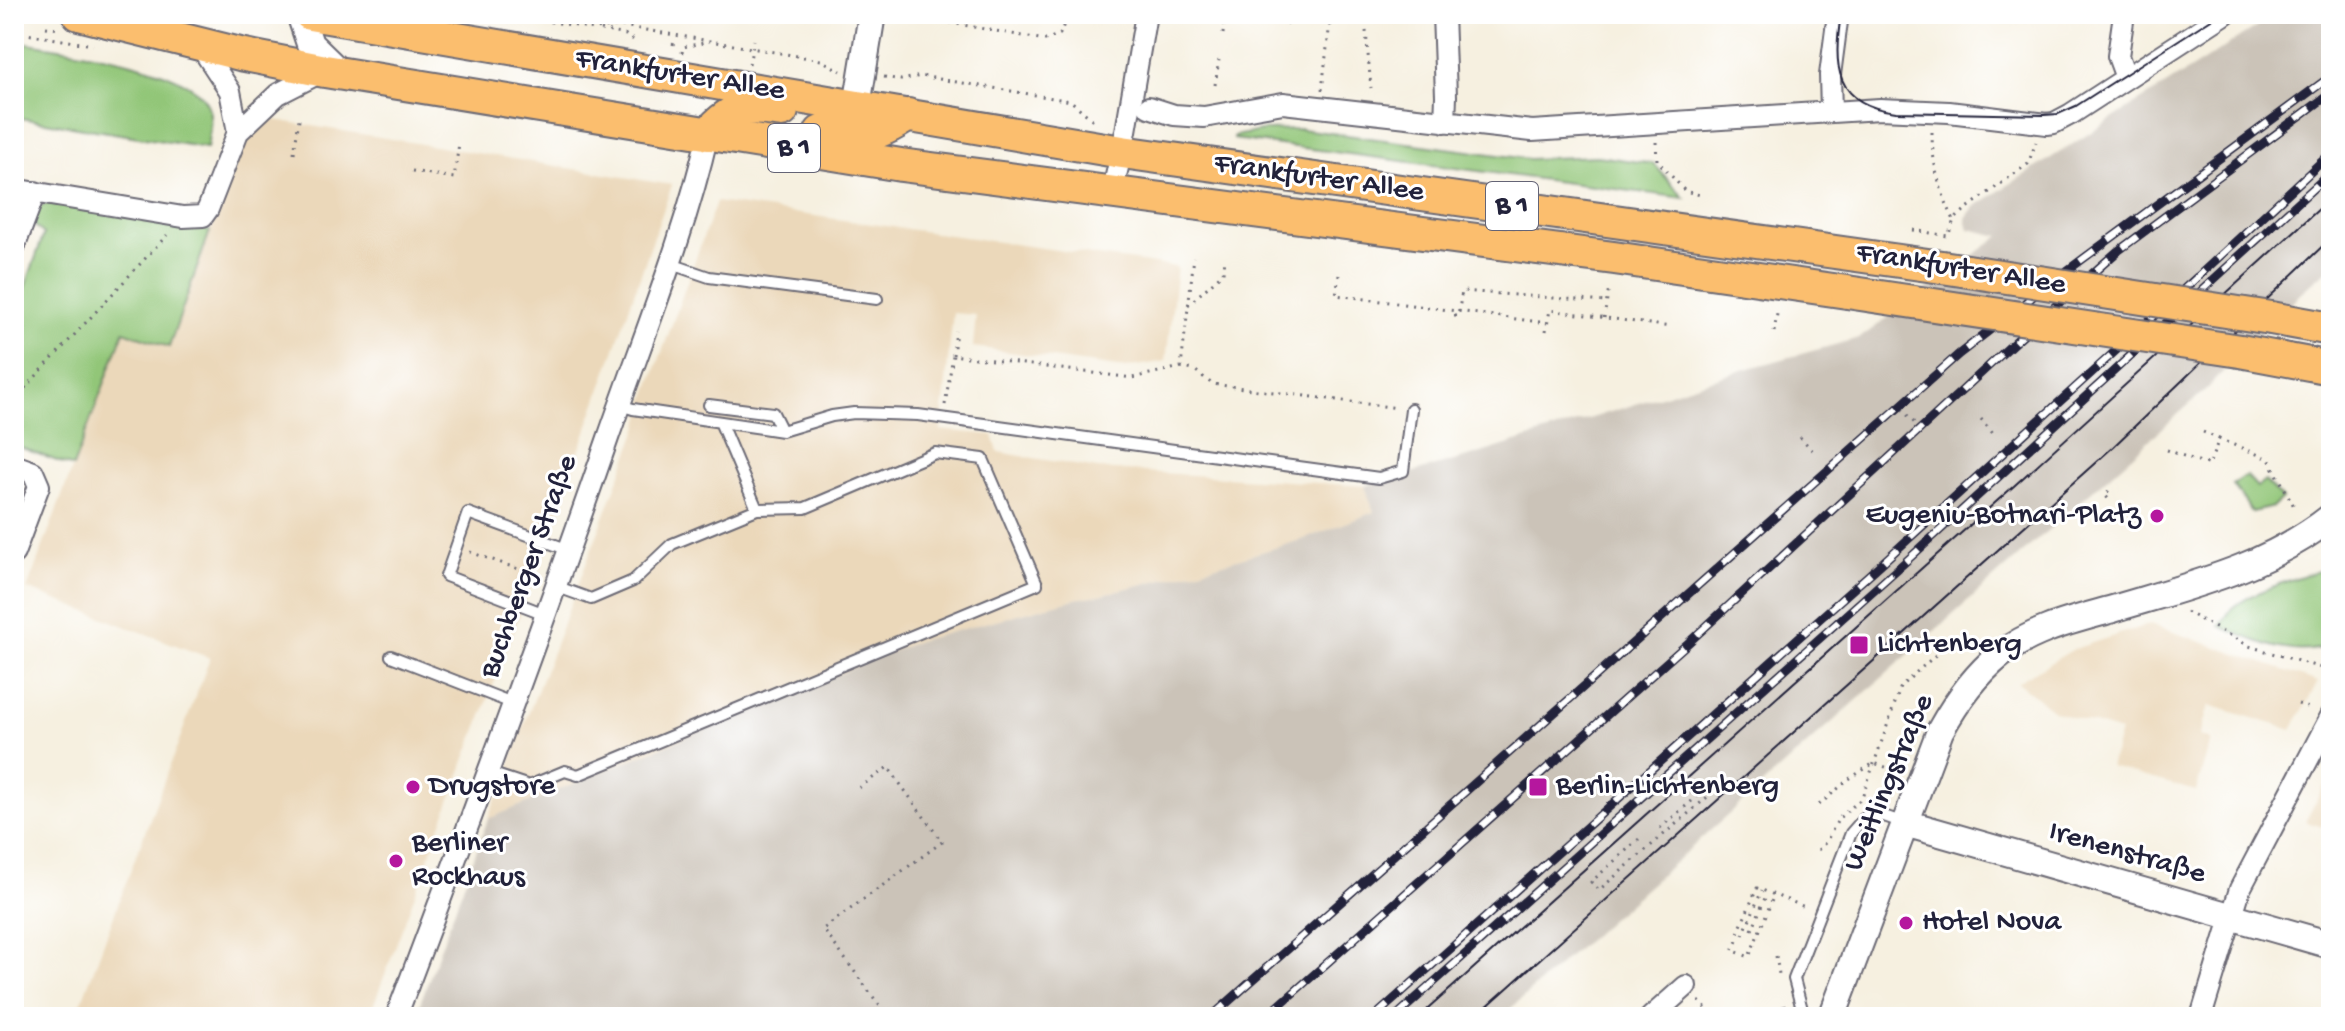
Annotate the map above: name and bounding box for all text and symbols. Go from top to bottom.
street label: Frankfurter Allee [572,42,788,110]
road number: B 1 [768,124,820,172]
street label: Frankfurter Allee [1211,147,1427,211]
road number: B 1 [1486,182,1538,230]
street label: Frankfurter Allee [1853,236,2069,304]
street label: Buchberger Straße [473,450,587,684]
place label: Eugeniu-Botnari-Platz [1866,499,2142,534]
marker: Eugeniu-Botnari-Platz [2148,507,2166,525]
place label: Lichtenberg [1877,628,2022,663]
marker: Lichtenberg [1848,634,1870,656]
street label: Weitlingstraße [1837,689,1943,877]
place label: Drugstore [427,770,556,805]
place label: Berlin-Lichtenberg [1555,770,1779,805]
marker: Berlin-Lichtenberg [1527,776,1549,798]
marker: Drugstore [404,778,422,796]
street label: Irenenstraße [2045,815,2210,893]
place label: Berliner Rockhaus [411,827,526,896]
marker: Berliner Rockhaus [387,852,405,870]
place label: Hotel Nova [1922,906,2063,941]
marker: Hotel Nova [1897,914,1915,932]

